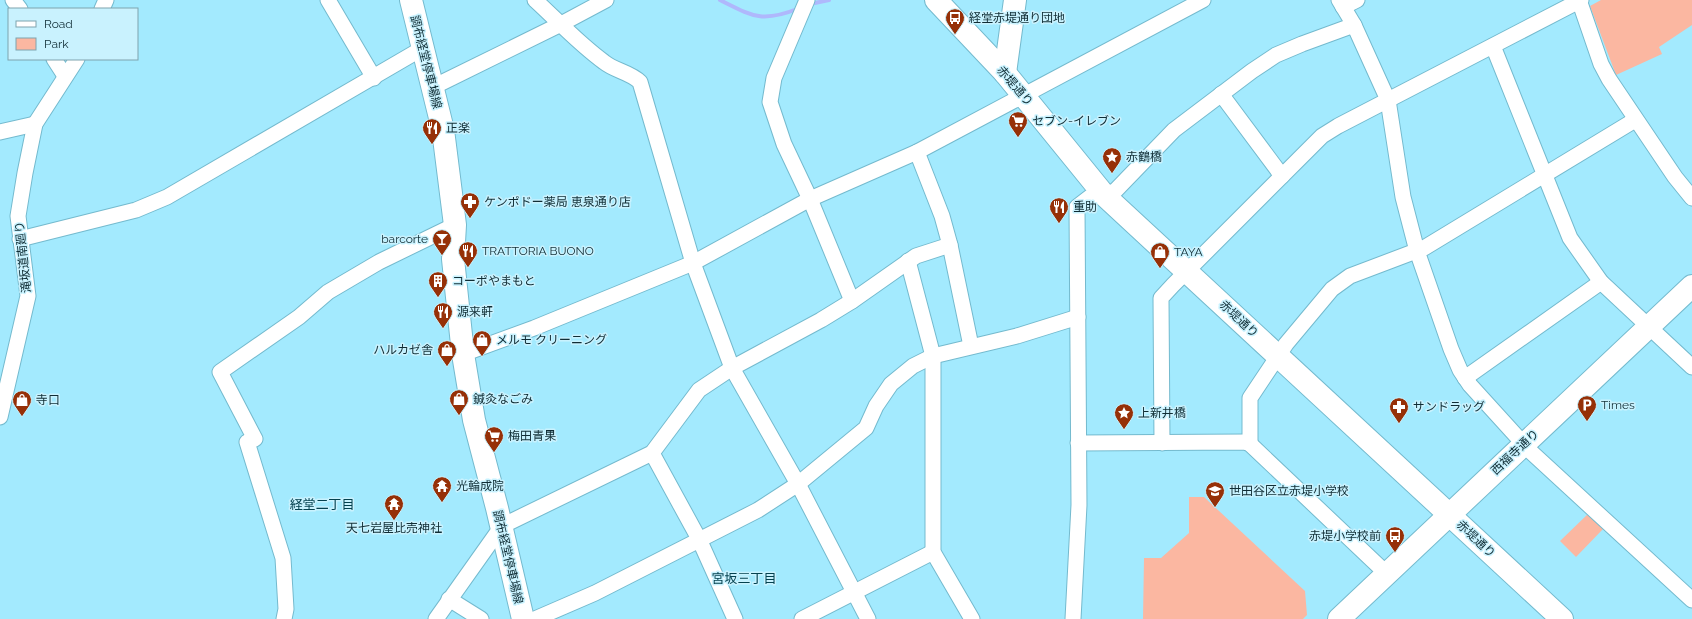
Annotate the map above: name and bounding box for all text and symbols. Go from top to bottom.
bus stop icon: 経堂赤堤通り団地 [944,7,966,35]
legend [8,8,138,60]
place label: 経堂赤堤通り団地 [969,11,1065,25]
street label: 調布経堂停車場線 [408,14,444,110]
text: Road [44,17,73,31]
text: Park [44,37,69,51]
street label: 赤堤通り [994,63,1036,109]
supermarket icon: セブン-イレブン [1007,110,1029,138]
place label: セブン-イレブン [1032,114,1121,128]
restaurant icon: 正楽 [421,117,443,145]
place label: 正楽 [446,121,470,135]
place icon: 赤鶴橋 [1101,146,1123,174]
place label: 赤鶴橋 [1126,150,1162,164]
pharmacy icon: ケンポドー薬局 恵泉通り店 [459,191,481,219]
place label: ケンポドー薬局 恵泉通り店 [484,195,631,209]
restaurant icon: 重助 [1048,196,1070,224]
place label: 重助 [1073,200,1097,214]
street label: 滝坂道南廻り [12,220,34,294]
bar icon: barcorte [431,228,453,256]
place label: barcorte [381,232,428,246]
restaurant icon: TRATTORIA BUONO [457,240,479,268]
shop icon: TAYA [1149,241,1171,269]
place label: TRATTORIA BUONO [482,244,594,258]
place label: TAYA [1174,245,1203,259]
building icon: コーポやまもと [427,270,449,298]
place label: コーポやまもと [452,274,536,288]
street label: 赤堤通り [1217,298,1261,340]
restaurant icon: 源来軒 [432,301,454,329]
place label: 源来軒 [457,305,493,319]
shop icon: メルモ クリーニング [471,329,493,357]
place label: メルモ クリーニング [496,333,607,347]
shop icon: ハルカゼ舎 [436,339,458,367]
place label: ハルカゼ舎 [373,343,433,357]
shop icon: 鍼灸なごみ [448,388,470,416]
shop icon: 寺口 [11,389,33,417]
place label: 鍼灸なごみ [473,392,533,406]
place label: 寺口 [36,393,60,407]
parking icon: Times [1576,394,1598,422]
pharmacy icon: サンドラッグ [1388,396,1410,424]
place label: Times [1601,398,1635,412]
place label: サンドラッグ [1413,400,1485,414]
place icon: 上新井橋 [1113,402,1135,430]
place label: 上新井橋 [1138,406,1186,420]
supermarket icon: 梅田青果 [483,425,505,453]
street label: 西福寺通り [1488,426,1542,478]
place label: 梅田青果 [508,429,556,443]
temple icon: 光輪成院 [431,475,453,503]
place label: 光輪成院 [456,479,504,493]
school or university icon: 世田谷区立赤堤小学校 [1204,480,1226,508]
place label: 世田谷区立赤堤小学校 [1229,484,1349,498]
temple icon: 天七岩屋比売神社 [383,493,405,521]
district label: 経堂二丁目 [289,497,355,512]
street label: 調布経堂停車場線 [490,509,526,605]
street label: 赤堤通り [1454,518,1498,560]
place label: 天七岩屋比売神社 [346,521,442,535]
bus stop icon: 赤堤小学校前 [1384,525,1406,553]
place label: 赤堤小学校前 [1309,529,1381,543]
district label: 宮坂三丁目 [711,571,777,586]

